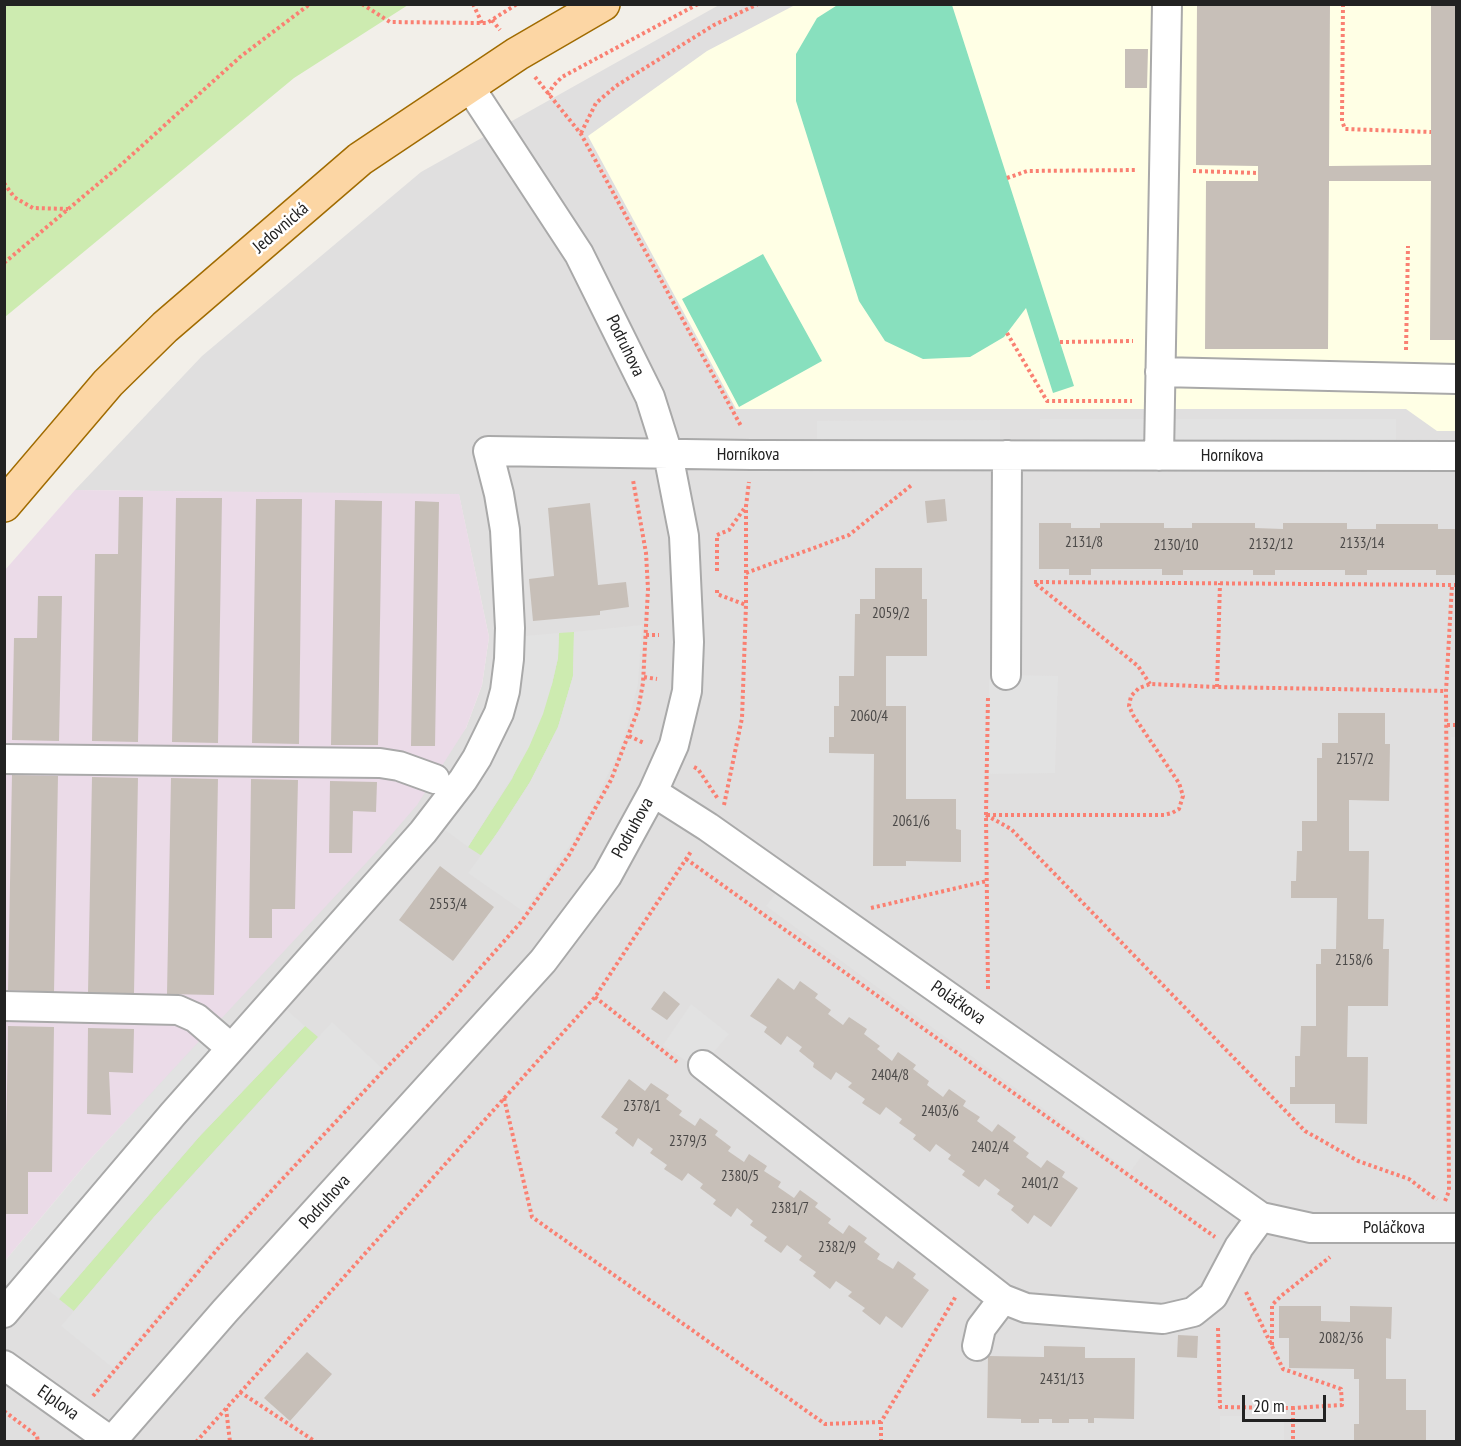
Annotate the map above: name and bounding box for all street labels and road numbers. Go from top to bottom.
street label: Jedovnická [249,198,313,258]
street label: Podruhova [601,312,649,380]
street label: Horníkova [717,444,779,466]
street label: Horníkova [1201,445,1263,467]
street label: Podruhova [608,794,658,862]
street label: Poláčkova [927,976,989,1030]
street label: Podruhova [295,1170,355,1234]
street label: Poláčkova [1363,1217,1425,1239]
street label: Elplova [33,1381,83,1425]

